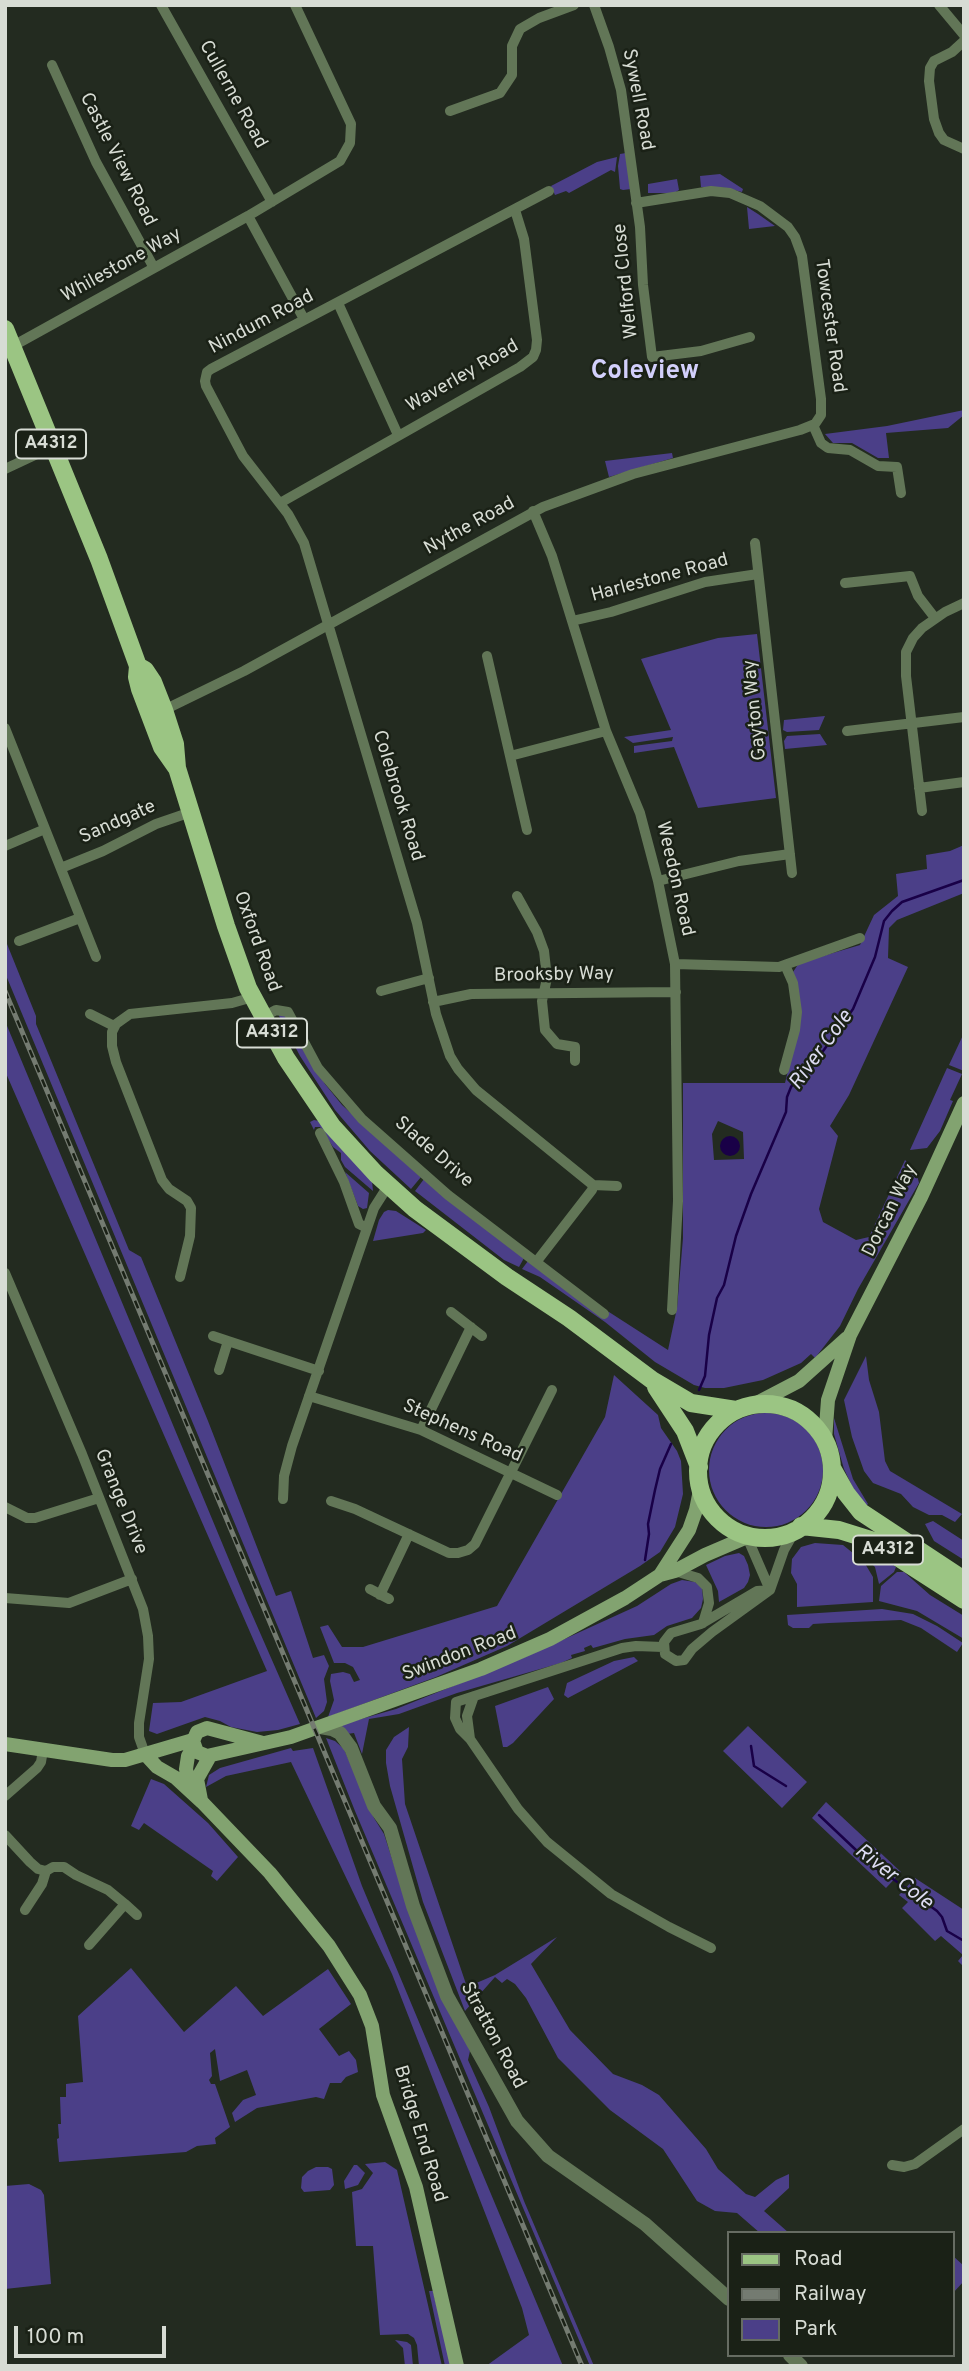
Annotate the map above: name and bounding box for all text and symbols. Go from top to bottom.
street label: Cullerne Road [193,37,271,153]
street label: Sywell Road [616,47,658,153]
street label: Castle View Road [74,89,160,231]
street label: Welford Close [610,222,644,340]
street label: Whilestone Way [58,224,186,308]
street label: Towcester Road [808,258,850,394]
street label: Nindum Road [206,286,318,360]
street label: Waverley Road [403,336,523,418]
district label: Coleview [591,357,699,389]
road number: A4312 [16,430,86,458]
street label: Nythe Road [421,493,519,561]
street label: Harlestone Road [589,550,731,608]
street label: Gayton Way [739,658,773,762]
street label: Colebrook Road [366,728,428,864]
street label: Sandgate [76,796,160,850]
street label: Weedon Road [650,819,698,939]
street label: Oxford Road [227,889,285,995]
street label: Brooksby Way [494,964,614,988]
water label: River Cole [785,1006,859,1096]
road number: A4312 [237,1018,307,1048]
street label: Slade Drive [389,1113,477,1193]
street label: Dorcan Way [859,1161,923,1261]
street label: Stephens Road [399,1395,525,1469]
street label: Grange Drive [89,1446,151,1558]
road number: A4312 [853,1535,923,1564]
street label: Swindon Road [400,1623,520,1687]
water label: River Cole [849,1840,937,1916]
street label: Stratton Road [454,1979,530,2093]
street label: Bridge End Road [387,2063,451,2205]
legend [727,2231,955,2357]
text: Road [794,2246,843,2273]
text: Railway [794,2281,867,2308]
scale bar [18,2312,170,2356]
text: Park [794,2316,837,2343]
text: 100 m [27,2324,84,2351]

